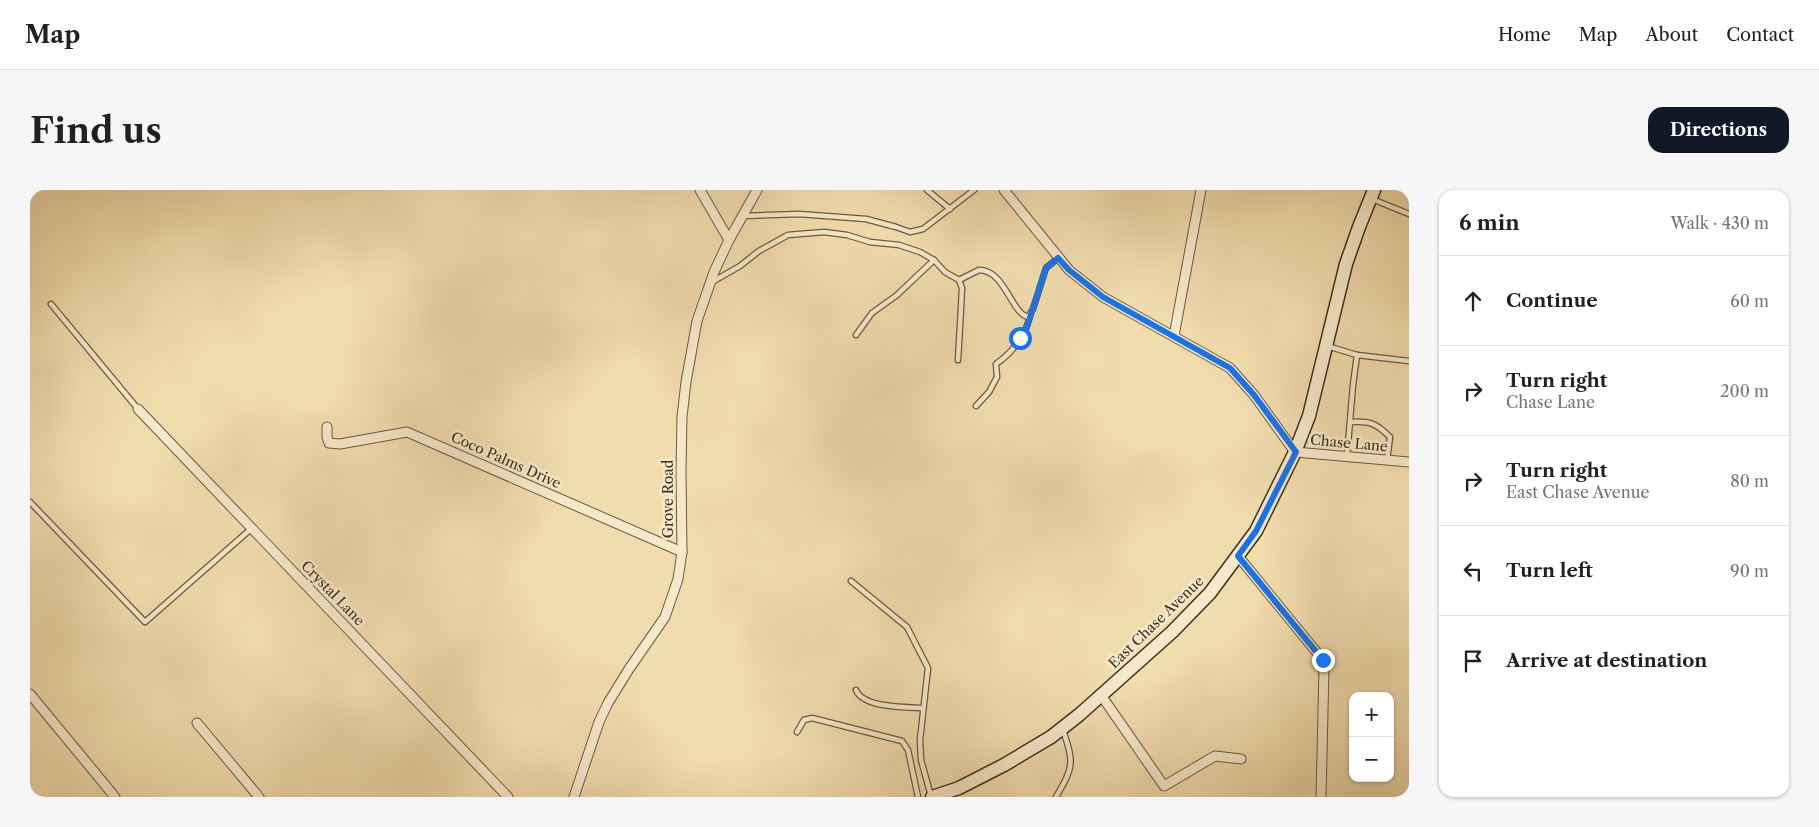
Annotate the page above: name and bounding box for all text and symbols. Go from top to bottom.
text: Map [25,20,80,49]
text: Home [1498,24,1551,46]
text: Map [1579,24,1617,46]
text: About [1645,24,1698,46]
text: Contact [1726,24,1794,46]
button: Directions [1648,107,1789,153]
text: Find us [30,109,162,152]
text: 6 min [1459,210,1520,235]
text: Walk · 430 m [1670,213,1769,233]
icon: ahead [1459,287,1487,315]
text: Continue [1506,289,1598,312]
text: 60 m [1730,291,1769,311]
route start [1009,327,1032,350]
text: Turn right [1506,369,1607,392]
icon: right [1459,377,1487,405]
text: 200 m [1720,381,1769,401]
text: Chase Lane [1506,392,1595,412]
street label: Coco Palms Drive [448,428,564,492]
street label: Chase Lane [1309,431,1389,455]
street label: Grove Road [659,459,677,538]
text: Turn right [1506,459,1607,482]
icon: right [1459,467,1487,495]
text: 80 m [1730,471,1769,491]
text: East Chase Avenue [1506,482,1649,502]
street label: Crystal Lane [297,557,369,629]
icon: left [1459,557,1487,585]
text: Turn left [1506,559,1593,582]
text: 90 m [1730,561,1769,581]
street label: East Chase Avenue [1105,572,1208,672]
icon: arrive [1459,647,1487,675]
route end [1312,649,1335,672]
text: Arrive at destination [1506,649,1707,672]
map controls [1349,692,1394,782]
button: + [1349,692,1394,737]
button: − [1349,737,1394,782]

